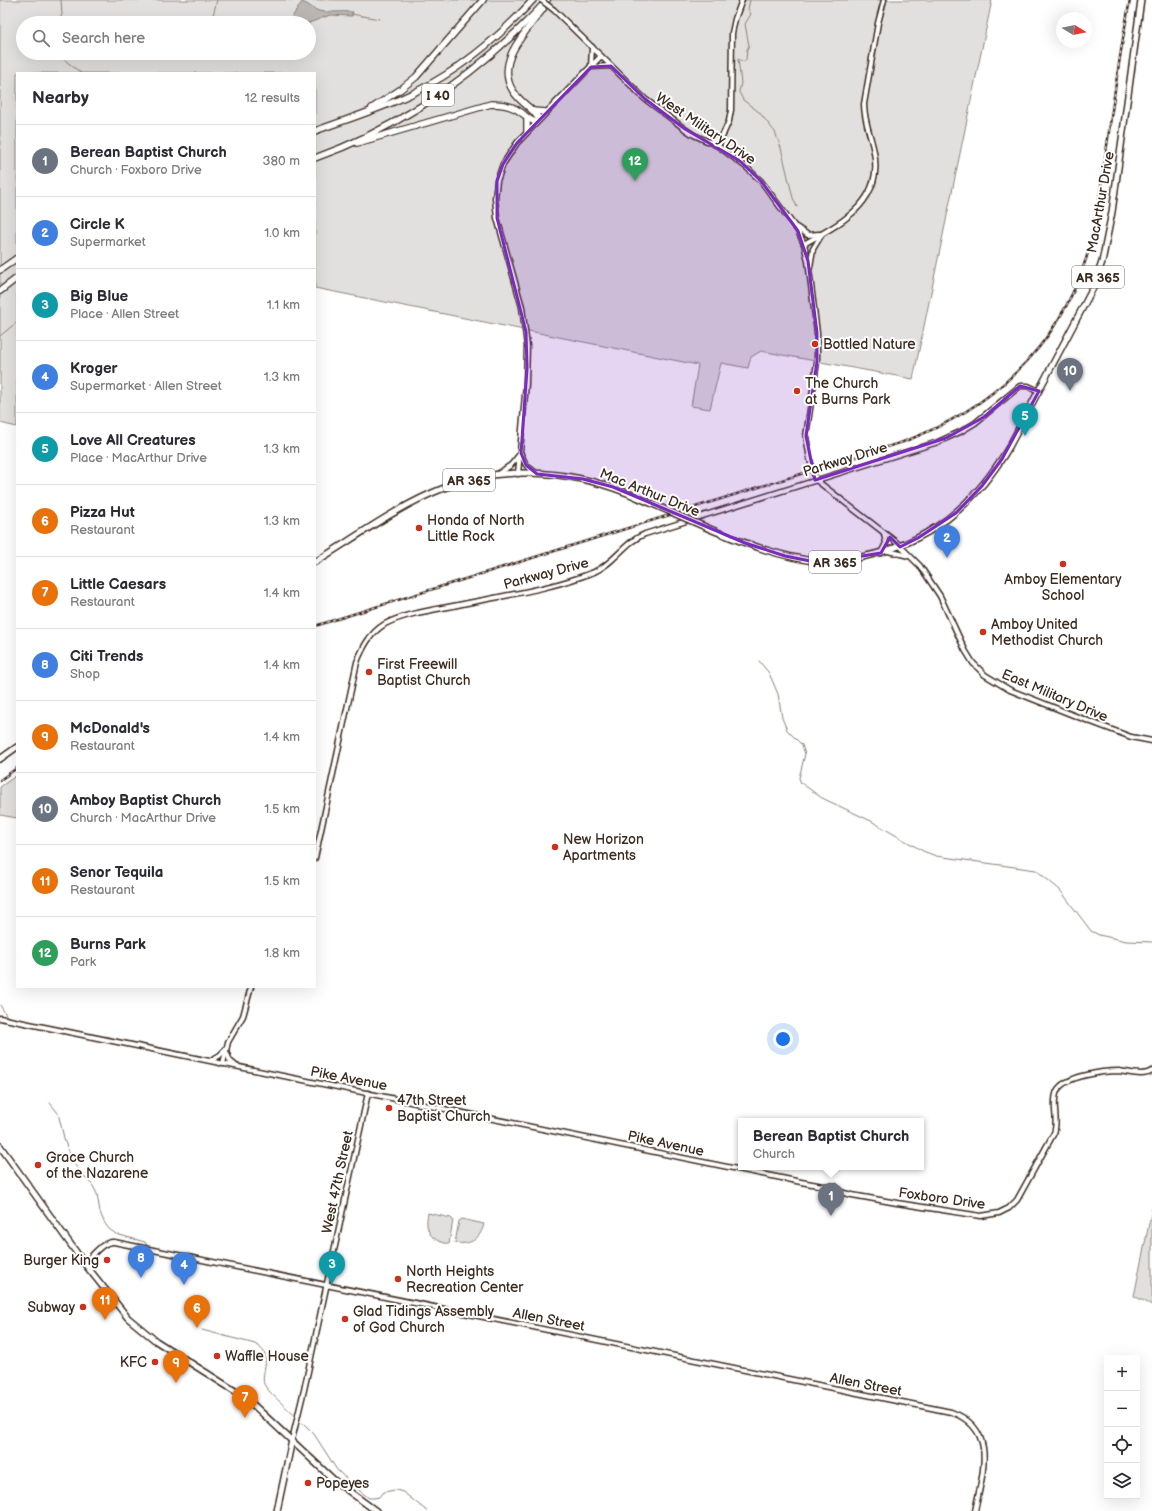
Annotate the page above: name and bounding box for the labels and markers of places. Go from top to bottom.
pin: 12 [622,148,648,181]
place label: Bottled Nature [823,336,916,353]
marker: Bottled Nature [810,339,820,349]
pin: 10 [1057,358,1083,391]
place label: The Church at Burns Park [805,375,890,408]
marker: The Church at Burns Park [792,386,802,396]
pin: 5 [1012,403,1038,436]
place label: Honda of North Little Rock [427,512,525,545]
marker: Honda of North Little Rock [414,523,424,533]
pin: 2 [934,525,960,558]
marker: Amboy Elementary School [1058,559,1068,569]
place label: Amboy Elementary School [1004,571,1122,604]
place label: Amboy United Methodist Church [991,616,1103,649]
marker: Amboy United Methodist Church [978,627,988,637]
place label: First Freewill Baptist Church [377,656,471,689]
marker: First Freewill Baptist Church [364,667,374,677]
place label: New Horizon Apartments [563,831,644,864]
marker: New Horizon Apartments [550,842,560,852]
place label: 47th Street Baptist Church [397,1092,491,1125]
marker: 47th Street Baptist Church [384,1103,394,1113]
place label: Grace Church of the Nazarene [46,1149,148,1182]
marker: Grace Church of the Nazarene [33,1160,43,1170]
pin: 1 [818,1183,844,1216]
pin: 8 [128,1245,154,1278]
pin: 3 [319,1251,345,1284]
place label: Burger King [23,1252,99,1269]
pin: 4 [171,1252,197,1285]
marker: Burger King [102,1255,112,1265]
place label: North Heights Recreation Center [406,1263,524,1296]
marker: North Heights Recreation Center [393,1274,403,1284]
pin: 11 [92,1287,118,1320]
pin: 6 [184,1295,210,1328]
place label: Subway [27,1299,76,1316]
marker: Subway [78,1302,88,1312]
place label: Glad Tidings Assembly of God Church [353,1303,495,1336]
marker: Glad Tidings Assembly of God Church [340,1314,350,1324]
place label: Waffle House [225,1348,309,1365]
pin: 9 [163,1350,189,1383]
marker: Waffle House [212,1351,222,1361]
place label: KFC [120,1354,147,1371]
marker: KFC [150,1357,160,1367]
pin: 7 [232,1385,258,1418]
place label: Popeyes [316,1475,369,1492]
marker: Popeyes [303,1478,313,1488]

